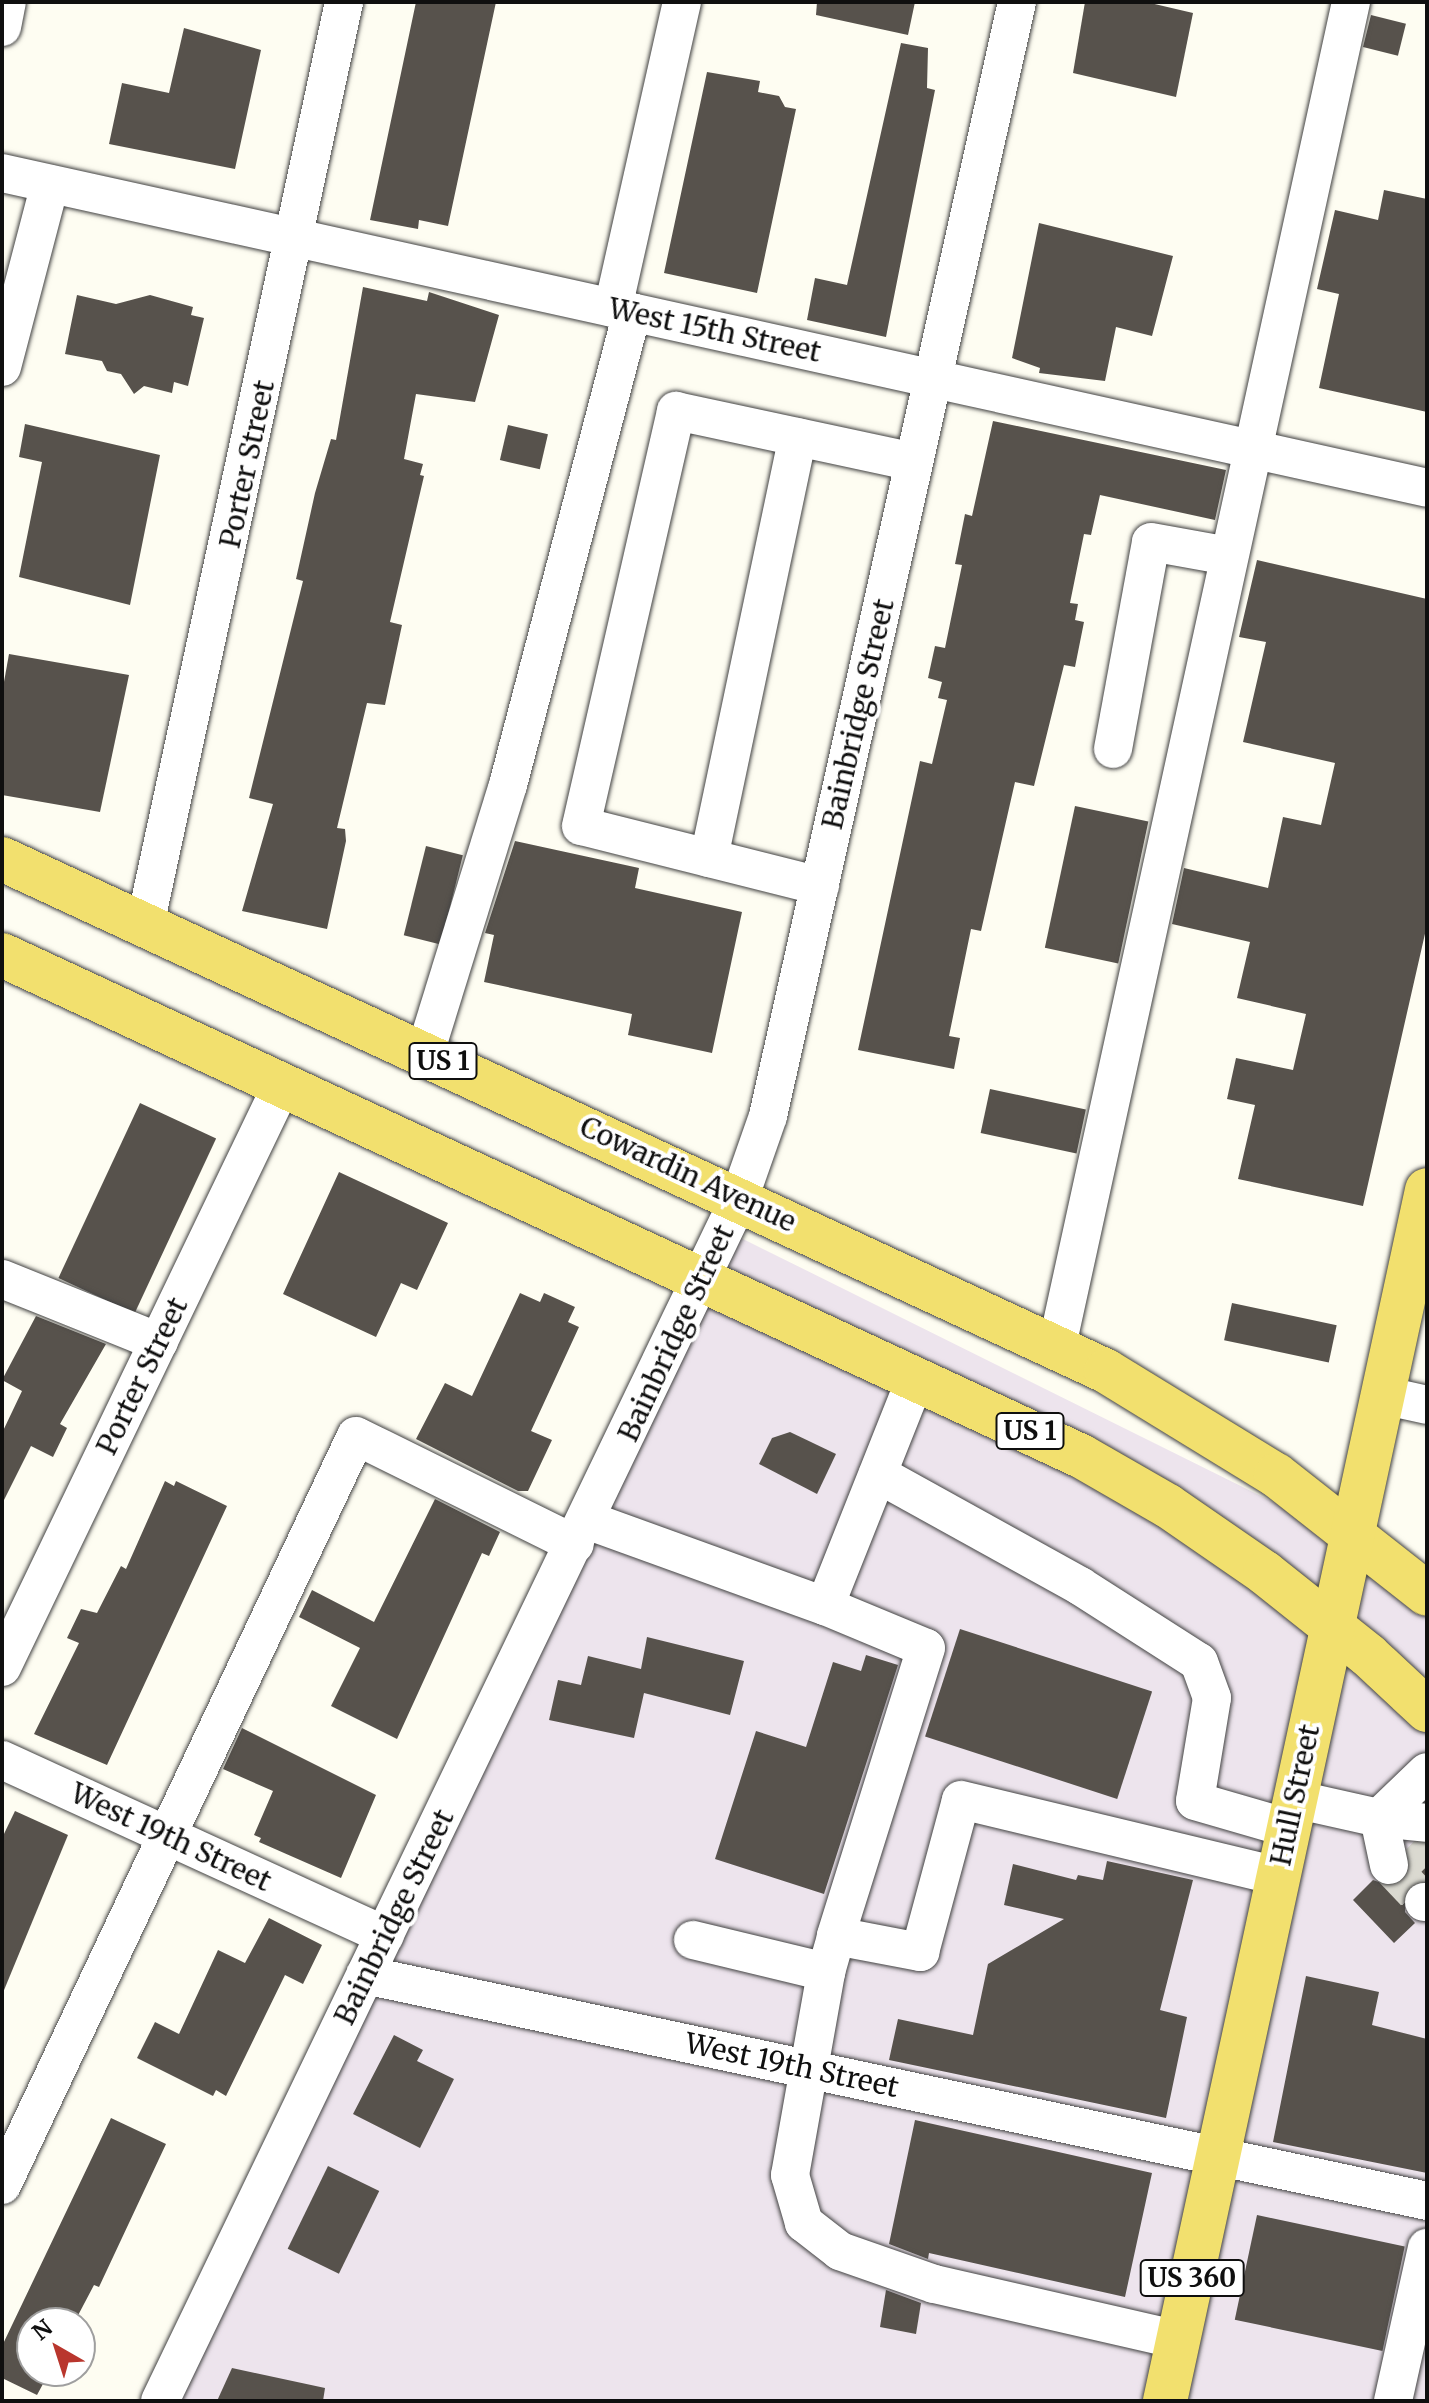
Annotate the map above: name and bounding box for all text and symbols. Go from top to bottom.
street label: West 15th Street [606,291,824,369]
street label: Porter Street [213,377,281,551]
street label: Bainbridge Street [815,596,901,832]
road number: US 1 [407,1039,479,1083]
street label: Cowardin Avenue [575,1109,801,1239]
street label: Bainbridge Street [611,1219,741,1447]
street label: Porter Street [89,1292,195,1460]
road number: US 1 [994,1409,1066,1453]
street label: Hull Street [1264,1721,1326,1869]
street label: West 19th Street [66,1776,276,1898]
street label: Bainbridge Street [327,1804,461,2030]
street label: West 19th Street [682,2026,902,2104]
road number: US 360 [1138,2256,1246,2300]
north arrow [16,2307,96,2387]
text: N [27,2314,58,2346]

